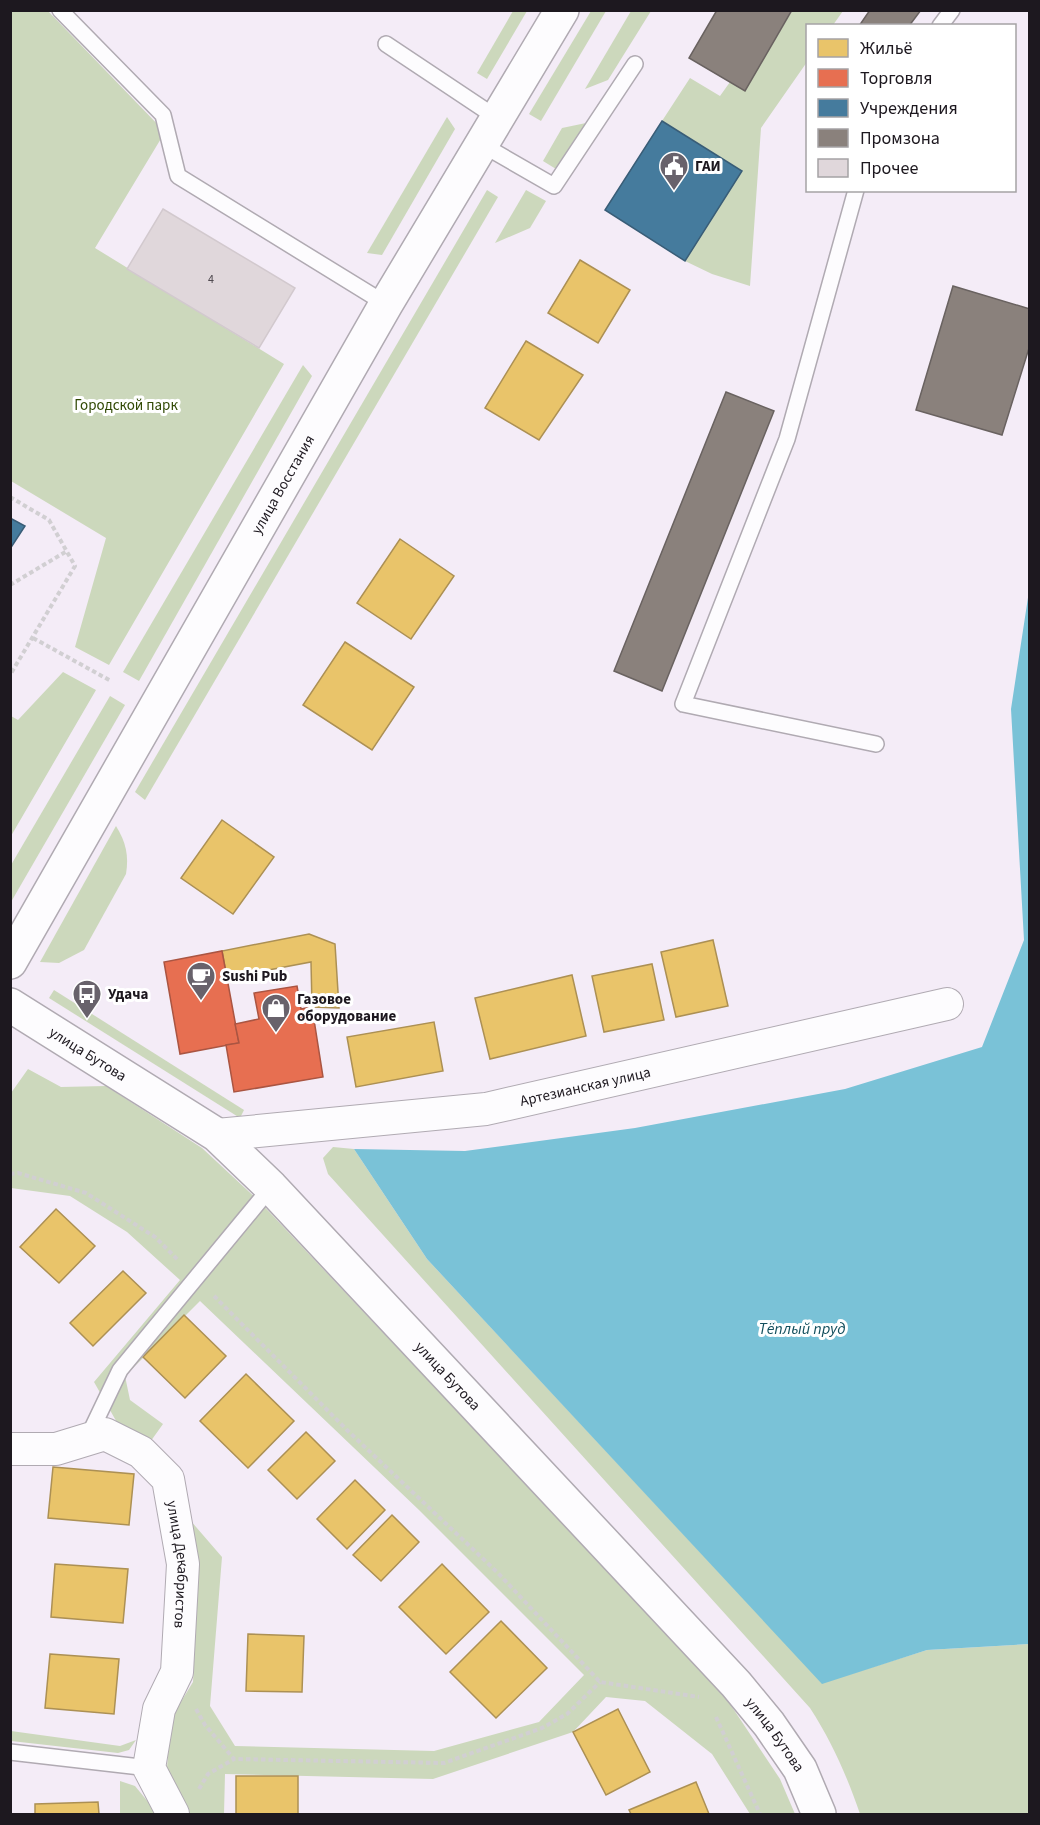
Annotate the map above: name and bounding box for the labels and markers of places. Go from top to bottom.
public building icon: ГАИ [658,150,690,192]
place label: ГАИ [695,156,721,177]
cafe icon: Sushi Pub [185,960,217,1002]
place label: Sushi Pub [222,966,288,987]
bus stop icon: Удача [71,978,103,1020]
place label: Удача [108,984,148,1005]
place label: Газовое оборудование [297,989,396,1027]
shop icon: Газовое оборудование [260,992,292,1034]

